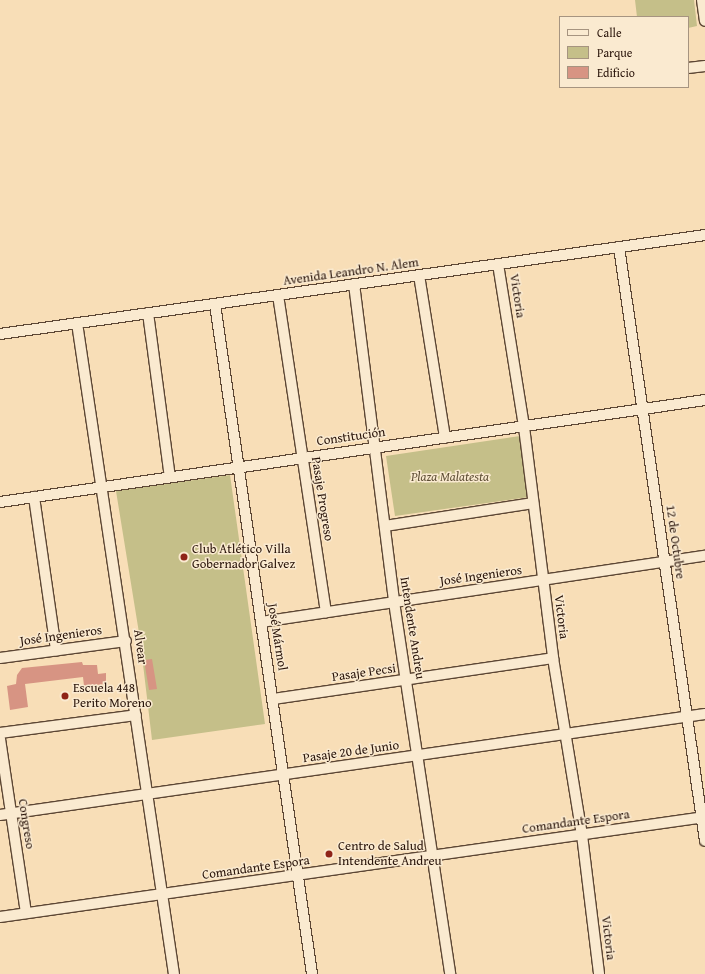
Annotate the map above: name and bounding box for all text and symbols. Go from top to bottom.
legend [559,16,689,88]
text: Calle [597,24,622,41]
text: Parque [597,44,632,61]
text: Edificio [597,64,635,81]
street label: Avenida Leandro N. Alem [282,255,420,289]
street label: Victoria [506,273,528,319]
street label: Constitución [316,424,386,450]
street label: Pasaje Progreso [308,456,336,542]
park label: Plaza Malatesta [411,469,489,485]
street label: 12 de Octubre [662,504,688,580]
place label: Club Atlético Villa Gobernador Galvez [192,542,295,573]
marker: Club Atlético Villa Gobernador Galvez [179,552,189,562]
street label: José Ingenieros [439,563,523,589]
street label: Intendente Andreu [396,576,428,680]
street label: Victoria [551,594,571,640]
street label: José Mármol [264,602,290,672]
street label: José Ingenieros [19,623,103,649]
street label: Alvear [130,628,150,666]
street label: Pasaje Pecsi [331,661,397,685]
place label: Escuela 448 Perito Moreno [73,681,152,712]
marker: Escuela 448 Perito Moreno [60,691,70,701]
street label: Pasaje 20 de Junio [302,738,400,766]
street label: Congreso [14,798,38,850]
street label: Comandante Espora [521,807,631,837]
place label: Centro de Salud Intendente Andreu [338,839,442,870]
marker: Centro de Salud Intendente Andreu [323,848,335,860]
street label: Comandante Espora [201,853,311,883]
street label: Victoria [598,915,618,961]

